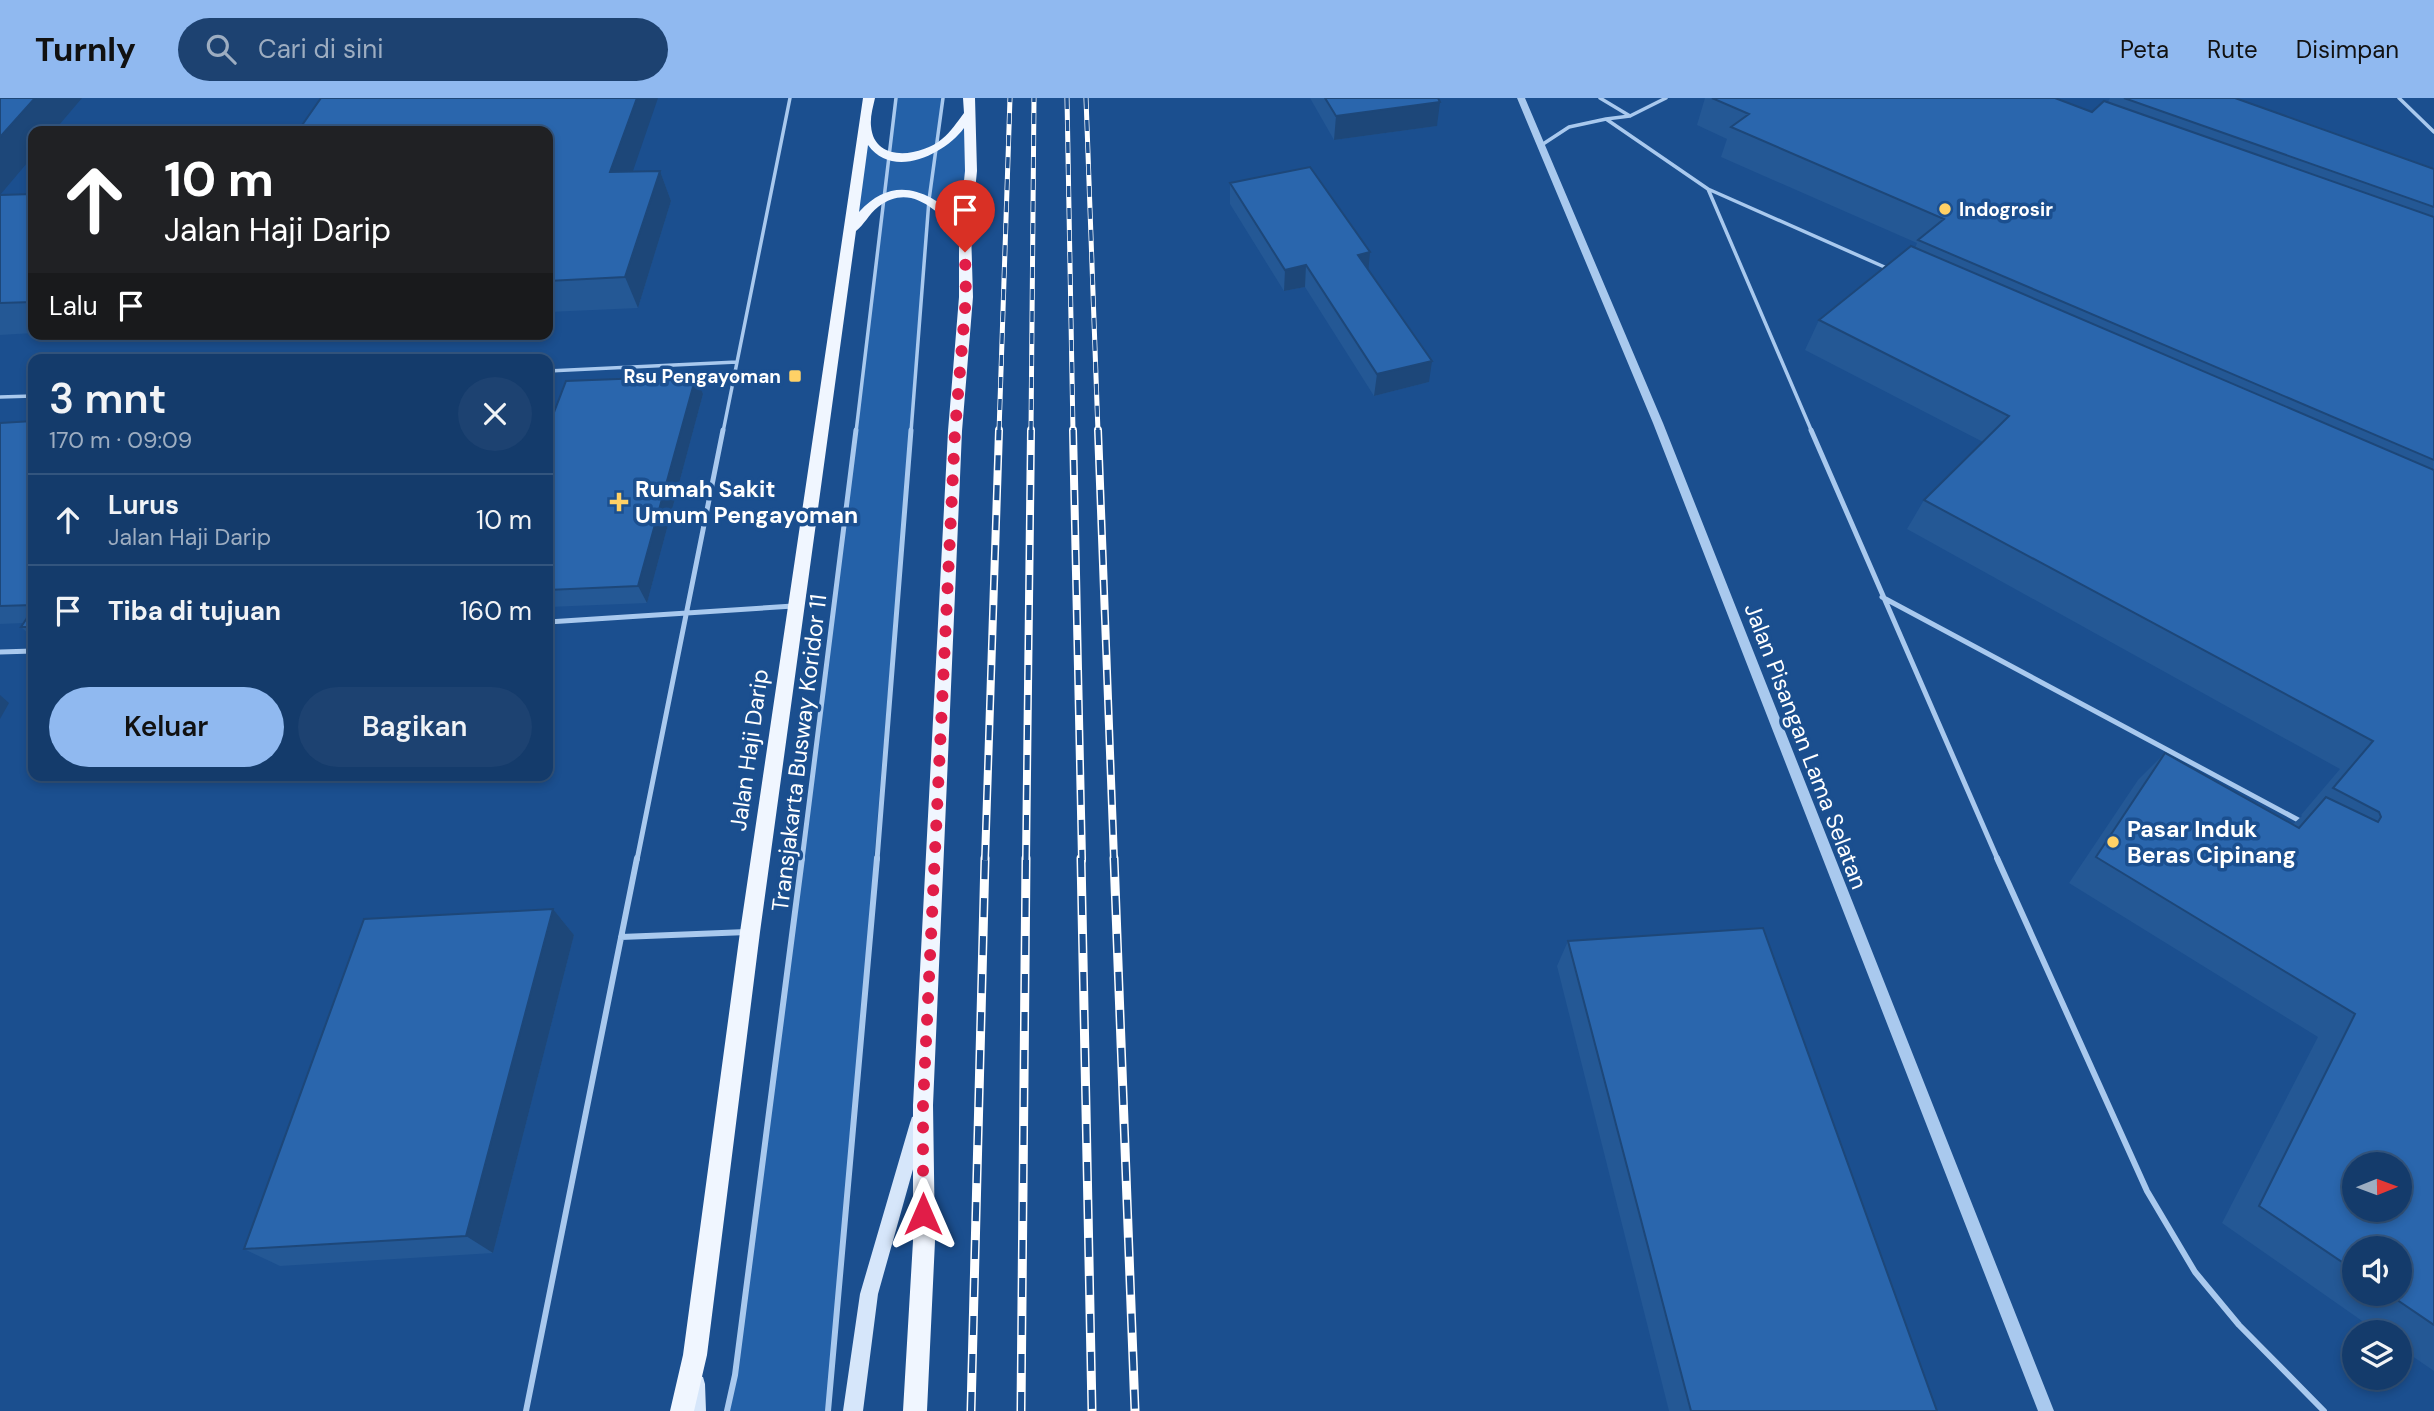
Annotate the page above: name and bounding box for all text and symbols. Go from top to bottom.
search box [178,18,668,81]
text: Turnly [35,28,136,71]
icon: search [202,30,240,68]
text: Cari di sini [258,32,383,66]
text: Peta [2120,34,2169,65]
text: Rute [2207,34,2258,65]
text: Disimpan [2296,34,2399,65]
text: 10 m [164,147,274,211]
icon: ahead [49,154,140,245]
pin [935,180,995,252]
icon: arrive [946,191,984,229]
place label: Indogrosir [1959,197,2053,222]
marker: Indogrosir [1937,201,1953,217]
text: Jalan Haji Darip [164,209,391,251]
icon: arrive [112,287,150,325]
text: Lalu [49,289,98,323]
place label: Rsu Pengayoman [623,364,781,389]
marker: Rsu Pengayoman [787,368,803,384]
text: 3 mnt [49,371,166,426]
button: close [458,377,532,451]
text: 170 m · 09:09 [49,425,192,455]
place label: Rumah Sakit Umum Pengayoman [635,474,858,530]
text: Lurus [108,488,179,522]
marker: Rumah Sakit Umum Pengayoman [609,492,629,512]
icon: ahead [49,501,87,539]
text: 10 m [476,503,532,537]
text: Jalan Haji Darip [108,522,271,552]
icon: arrive [49,592,87,630]
street label: Transjakarta Busway Koridor 11 [765,593,833,913]
text: Tiba di tujuan [108,594,281,628]
text: 160 m [460,594,532,628]
street label: Jalan Pisangan Lama Selatan [1738,599,1874,893]
street label: Jalan Haji Darip [723,667,775,833]
button: Keluar [49,687,284,767]
button: Bagikan [298,687,532,767]
place label: Pasar Induk Beras Cipinang [2127,814,2296,870]
marker: Pasar Induk Beras Cipinang [2105,834,2121,850]
north arrow [2342,1152,2412,1222]
map controls [2342,1152,2412,1390]
position arrow [886,1177,960,1251]
button: sound [2342,1236,2412,1306]
button: layers [2342,1320,2412,1390]

